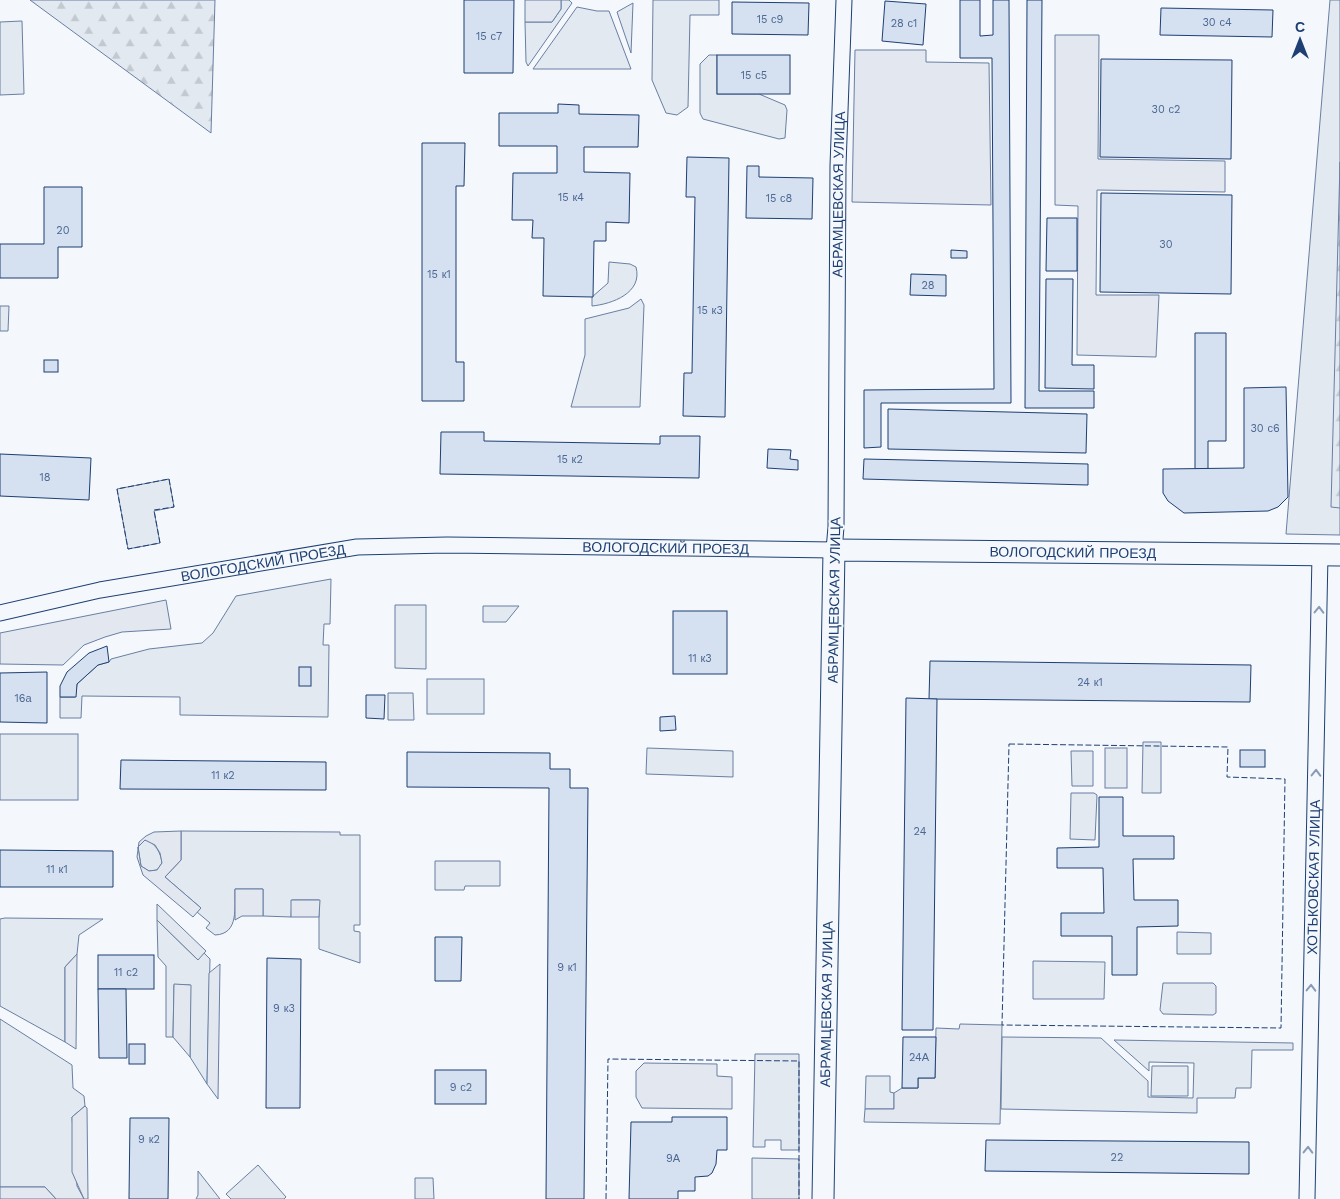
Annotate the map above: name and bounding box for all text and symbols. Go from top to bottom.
house number: 15 с9 [757,13,784,26]
north arrow [1275,15,1325,65]
house number: 30 с4 [1202,16,1232,29]
house number: 28 с1 [891,17,917,30]
text: С [1295,19,1305,35]
house number: 15 с7 [476,30,502,43]
house number: 15 с5 [741,69,767,82]
house number: 30 с2 [1152,103,1180,116]
street label: АБРАМЦЕВСКАЯ УЛИЦА [829,110,848,278]
house number: 15 к4 [558,191,584,204]
house number: 15 с8 [766,192,793,205]
house number: 20 [56,224,70,237]
house number: 30 [1159,238,1173,251]
house number: 15 к1 [427,268,451,281]
house number: 28 [921,279,935,292]
house number: 15 к3 [697,304,723,317]
house number: 30 с6 [1250,422,1280,435]
house number: 15 к2 [557,453,583,466]
house number: 18 [39,471,51,484]
street label: АБРАМЦЕВСКАЯ УЛИЦА [825,516,843,683]
street label: ВОЛОГОДСКИЙ ПРОЕЗД [582,539,750,557]
street label: ВОЛОГОДСКИЙ ПРОЕЗД [180,541,347,584]
street label: ВОЛОГОДСКИЙ ПРОЕЗД [989,543,1157,561]
one-way arrow [1314,606,1324,614]
house number: 11 к3 [688,652,712,665]
house number: 24 к1 [1077,676,1103,689]
house number: 16а [14,692,32,705]
house number: 11 к2 [211,769,235,782]
one-way arrow [1310,769,1321,777]
street label: ХОТЬКОВСКАЯ УЛИЦА [1304,799,1323,955]
house number: 24 [914,825,927,838]
house number: 11 к1 [46,863,68,876]
street label: АБРАМЦЕВСКАЯ УЛИЦА [817,920,836,1087]
house number: 9 к1 [557,961,577,974]
house number: 11 с2 [114,966,138,979]
one-way arrow [1306,984,1316,992]
house number: 9 к3 [273,1002,295,1015]
house number: 24А [909,1051,930,1064]
house number: 9 с2 [450,1081,472,1094]
house number: 9 к2 [138,1133,160,1146]
one-way arrow [1303,1146,1313,1154]
house number: 22 [1111,1151,1123,1164]
house number: 9А [666,1152,681,1165]

